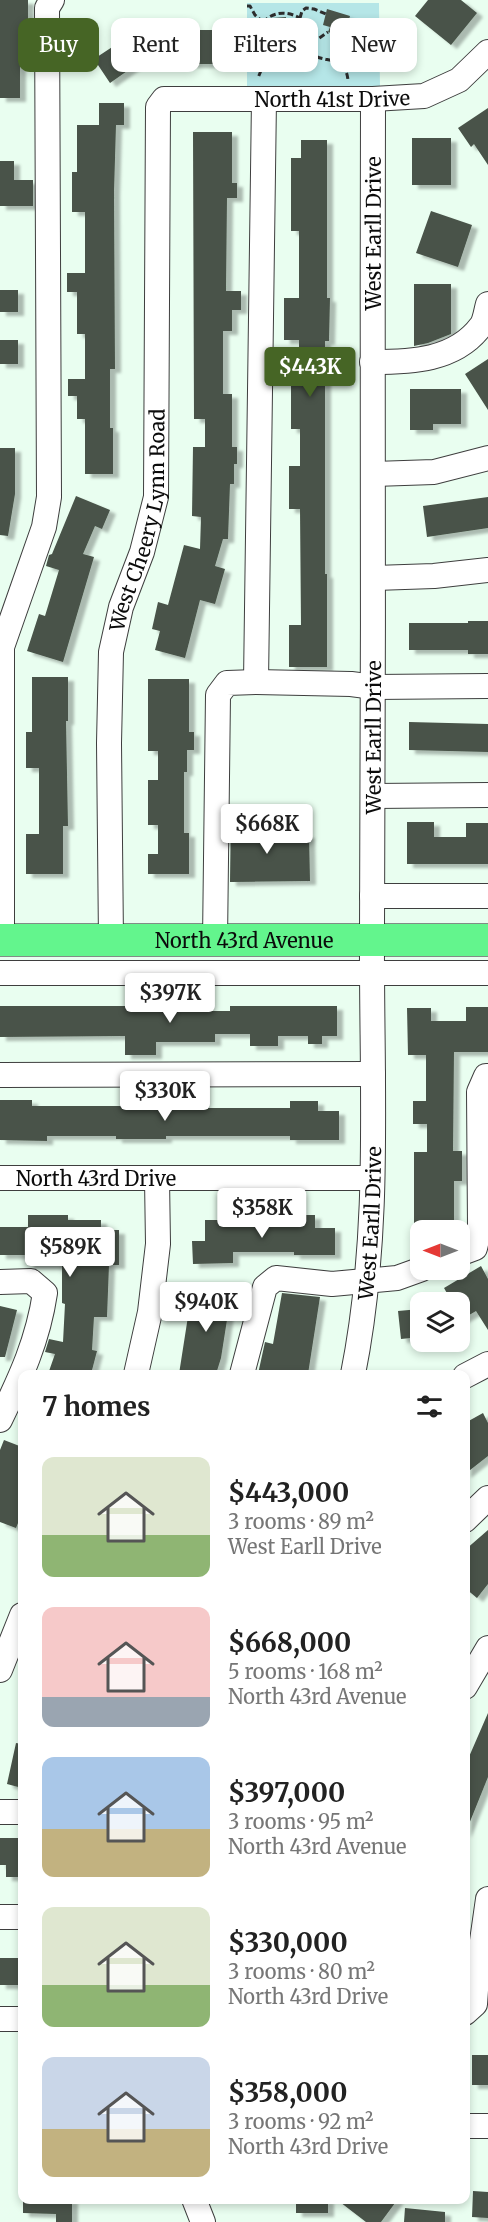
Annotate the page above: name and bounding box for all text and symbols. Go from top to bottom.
chip: Buy [18,18,99,72]
chip: Rent [111,18,200,72]
chip: Filters [212,18,318,72]
chip: New [330,18,417,72]
street label: North 41st Drive [254,84,411,112]
street label: West Earll Drive [360,156,385,311]
pin: $443K [268,347,352,398]
text: $443K [278,354,342,379]
street label: West Cheery Lynn Road [103,409,169,634]
street label: West Earll Drive [360,660,385,815]
pin: $668K [225,804,309,855]
text: $668K [235,811,299,836]
street label: North 43rd Avenue [155,928,333,953]
pin: $397K [128,973,212,1024]
text: $397K [139,980,201,1005]
pin: $330K [123,1071,207,1122]
text: $330K [134,1078,196,1103]
street label: West Earll Drive [352,1146,386,1302]
street label: North 43rd Drive [16,1166,176,1191]
pin: $358K [220,1188,304,1239]
text: $358K [231,1195,293,1220]
north arrow [410,1220,470,1280]
map controls [410,1220,470,1352]
pin: $589K [28,1227,112,1278]
text: $589K [39,1234,101,1259]
pin: $940K [164,1282,248,1333]
text: $940K [174,1289,238,1314]
button: layers [410,1292,470,1352]
text: 7 homes [42,1390,150,1423]
icon: filters [413,1390,446,1423]
text: $443,000 [228,1476,349,1509]
icon: home [90,1481,162,1553]
text: 3 rooms · 89 m² [228,1509,374,1534]
text: West Earll Drive [228,1534,382,1559]
text: $668,000 [228,1626,351,1659]
icon: home [90,1631,162,1703]
text: 5 rooms · 168 m² [228,1659,383,1684]
text: North 43rd Avenue [228,1684,407,1709]
text: $397,000 [228,1776,345,1809]
icon: home [90,1781,162,1853]
text: 3 rooms · 95 m² [228,1809,373,1834]
text: North 43rd Avenue [228,1834,407,1859]
text: $330,000 [228,1926,348,1959]
icon: home [90,1931,162,2003]
text: 3 rooms · 80 m² [228,1959,375,1984]
text: North 43rd Drive [228,1984,388,2009]
text: $358,000 [228,2076,347,2109]
icon: home [90,2081,162,2153]
text: 3 rooms · 92 m² [228,2109,374,2134]
text: North 43rd Drive [228,2134,388,2159]

